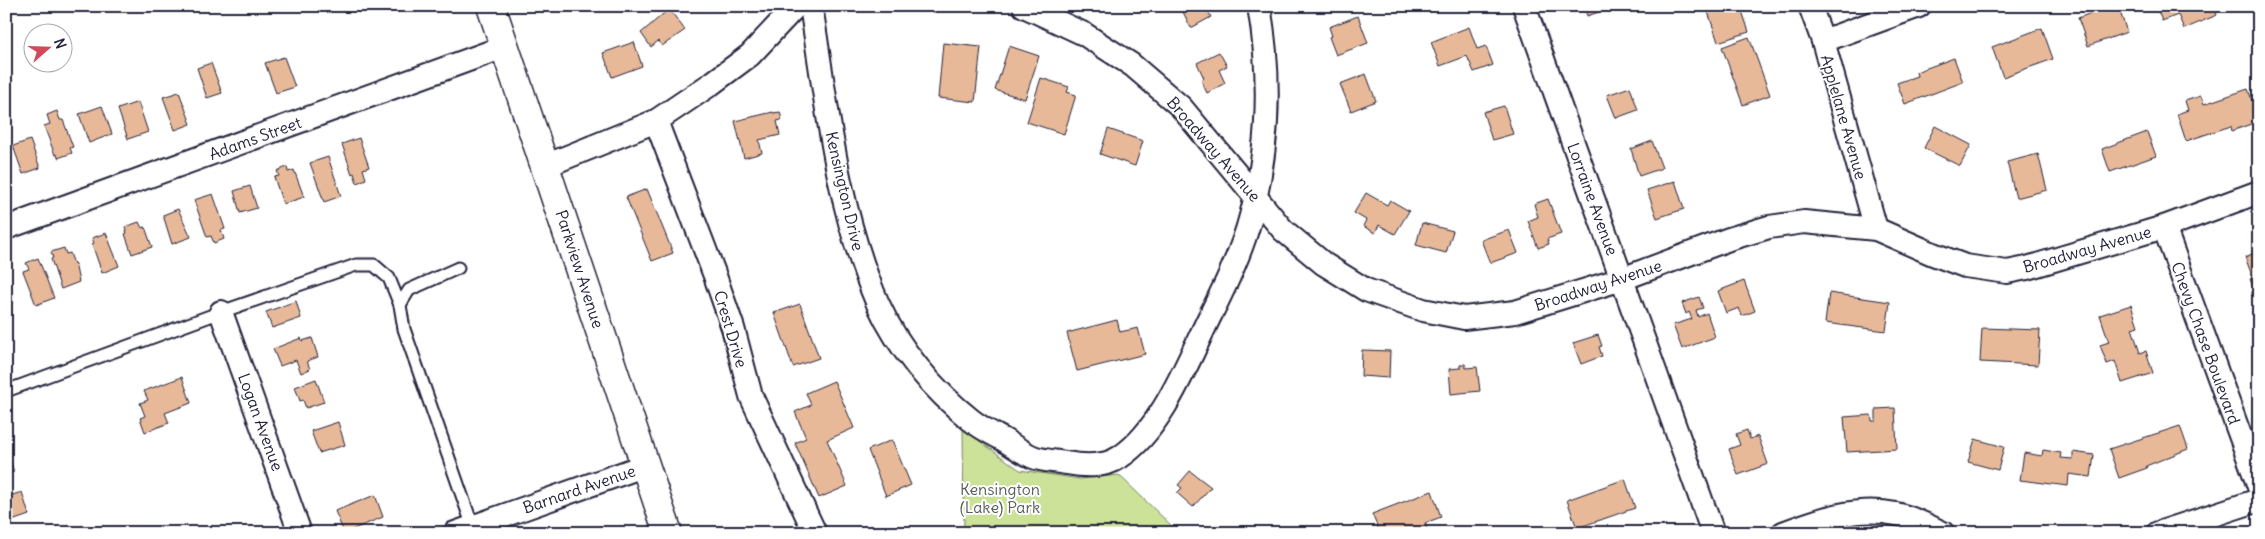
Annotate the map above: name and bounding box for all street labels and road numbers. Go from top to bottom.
street label: Applelane Avenue [1817,52,1871,182]
street label: Broadway Avenue [1163,92,1265,206]
street label: Adams Street [206,112,304,164]
street label: Kensington Drive [822,129,868,253]
street label: Lorraine Avenue [1563,140,1623,258]
street label: Parkview Avenue [551,207,609,331]
street label: Broadway Avenue [2021,221,2153,277]
street label: Broadway Avenue [1532,255,1664,315]
street label: Chevy Chase Boulevard [2167,259,2245,427]
street label: Crest Drive [710,288,752,370]
street label: Logan Avenue [234,371,288,473]
street label: Barnard Avenue [520,460,638,518]

